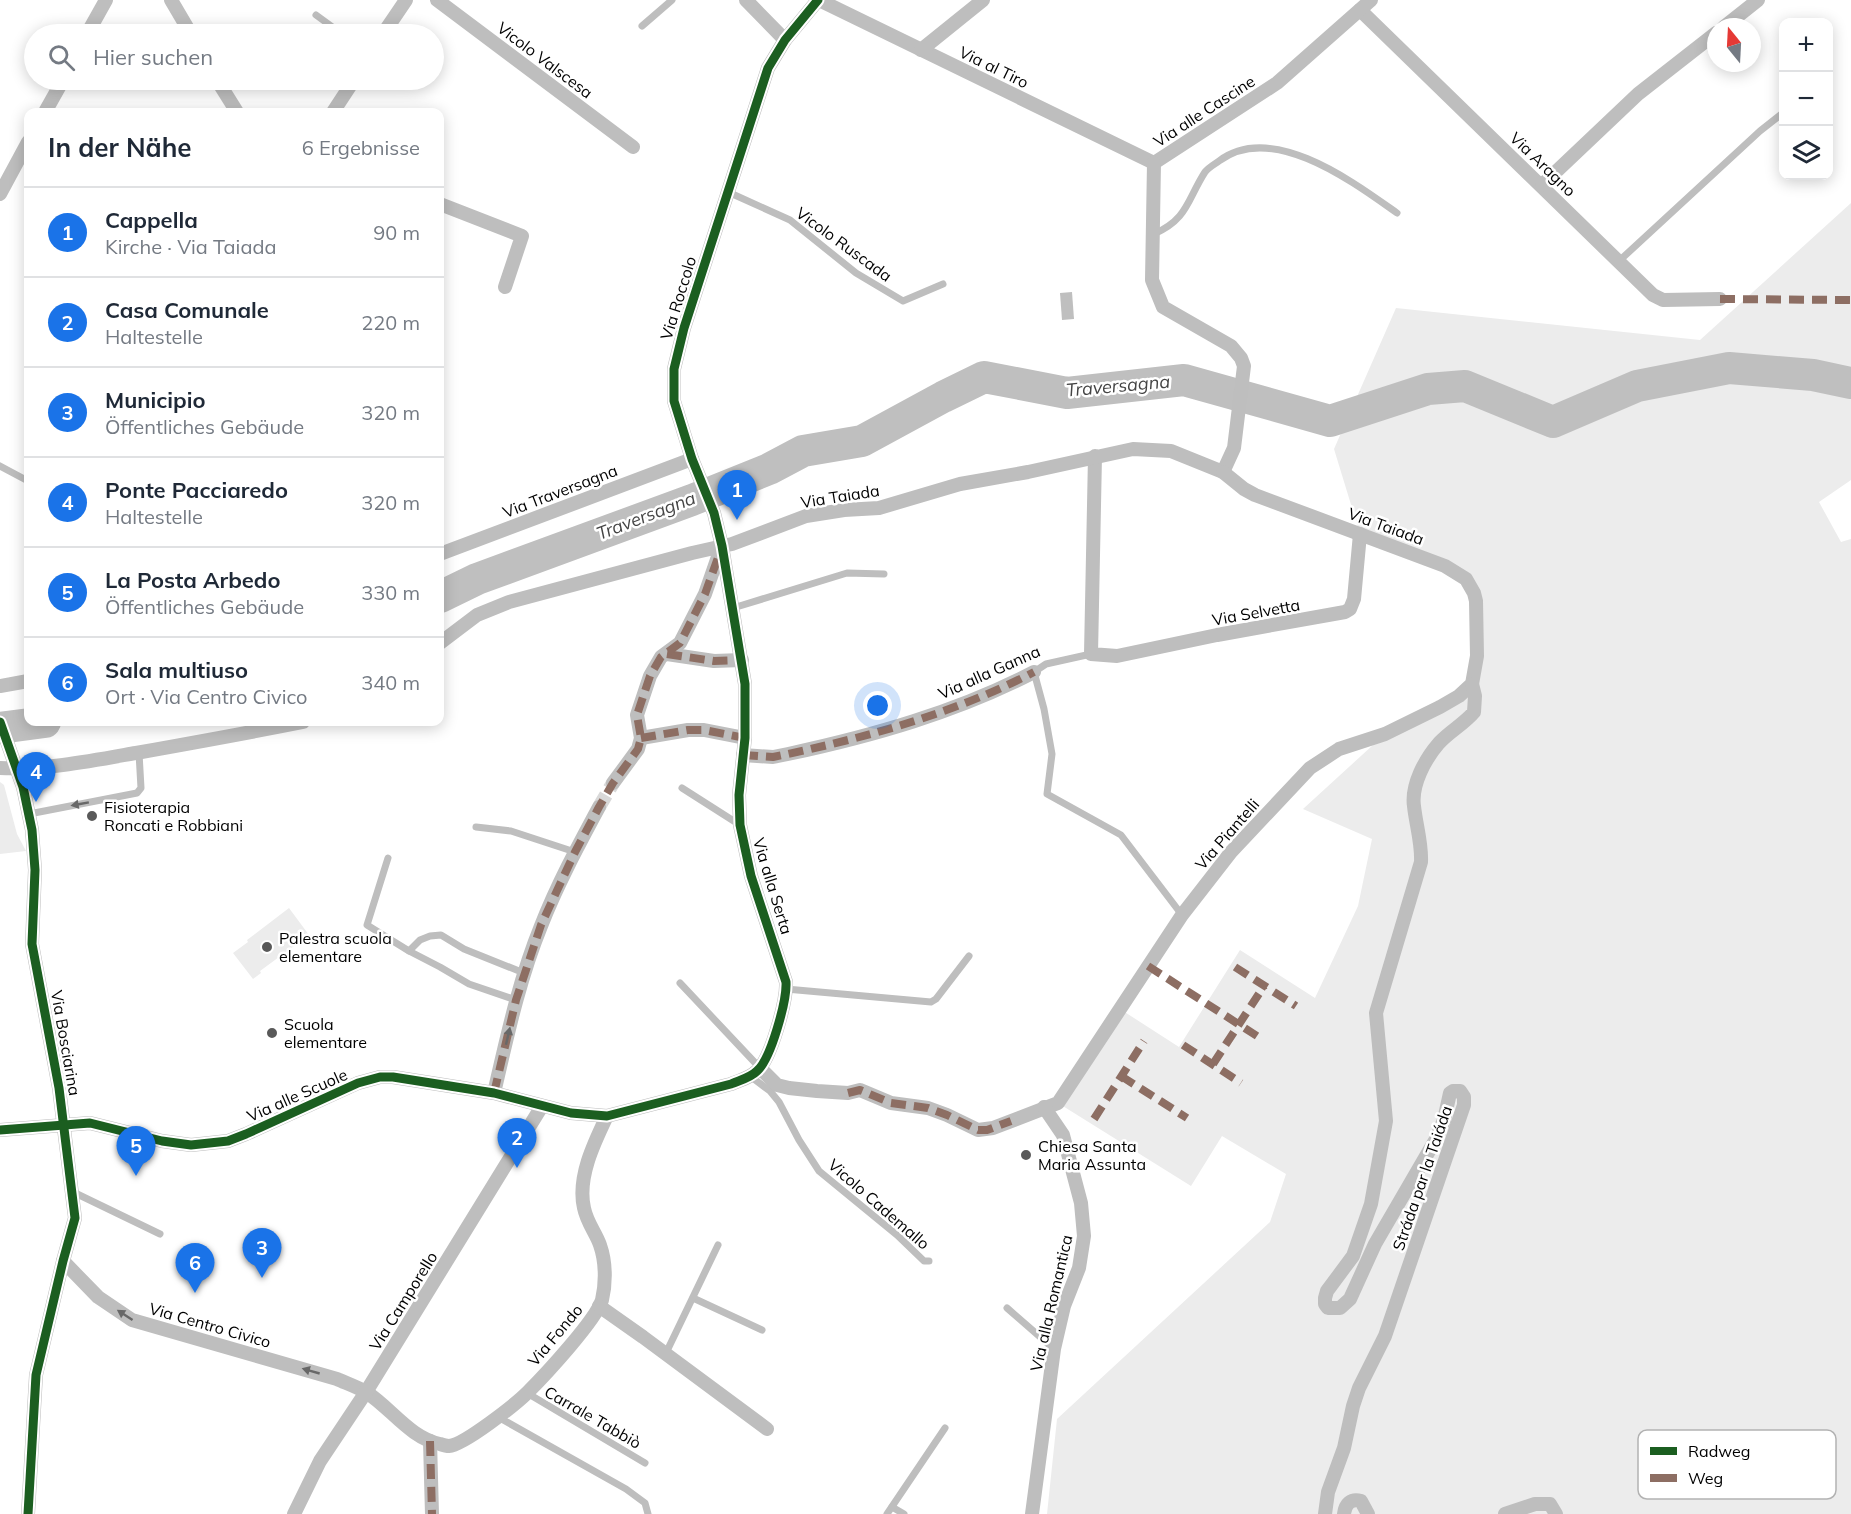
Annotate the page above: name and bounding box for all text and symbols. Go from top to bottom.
street label: Vicolo Valscesa [493,18,597,102]
north arrow [1707,18,1761,72]
map controls [1779,18,1833,180]
button: + [1779,18,1833,72]
search box [24,24,444,90]
icon: search [45,41,78,74]
street label: Via al Tiro [956,42,1032,92]
text: Hier suchen [93,43,213,71]
street label: Via alle Cascine [1150,71,1258,151]
button: − [1779,72,1833,126]
button: layers [1779,126,1833,180]
street label: Via Aragno [1506,128,1580,200]
text: In der Nähe [48,131,192,164]
text: 6 Ergebnisse [302,135,420,160]
street label: Vicolo Ruscada [792,202,896,286]
text: Cappella [105,206,198,234]
text: 1 [62,220,74,245]
text: 90 m [373,220,420,245]
text: Kirche · Via Taiada [105,234,276,259]
street label: Via Roccolo [656,254,700,342]
text: Casa Comunale [105,296,269,324]
text: 2 [62,310,74,335]
text: 220 m [361,310,420,335]
text: Haltestelle [105,324,203,349]
water label: Traversagna [1065,369,1171,402]
text: Municipio [105,386,206,414]
text: 3 [62,400,74,425]
text: 320 m [361,400,420,425]
text: Öffentliches Gebäude [105,414,304,439]
street label: Via Traversagna [500,460,620,522]
pin: 1 [718,470,756,520]
text: Ponte Pacciaredo [105,476,288,504]
street label: Via Taiada [799,480,881,512]
water label: Traversagna [593,486,699,545]
text: 4 [62,490,74,515]
text: 320 m [361,490,420,515]
street label: Via Taiada [1345,503,1427,549]
text: Haltestelle [105,504,203,529]
text: La Posta Arbedo [105,566,281,594]
text: 5 [62,580,74,605]
text: 330 m [361,580,420,605]
text: Öffentliches Gebäude [105,594,304,619]
street label: Via Selvetta [1210,594,1302,630]
street label: Via alla Ganna [935,641,1043,703]
text: Sala multiuso [105,656,248,684]
text: 6 [62,670,74,695]
text: 340 m [361,670,420,695]
text: Ort · Via Centro Civico [105,684,308,709]
your location [863,691,892,720]
pin: 4 [16,752,56,802]
street label: Via Piantelli [1191,794,1263,874]
place label: Fisioterapia Roncati e Robbiani [104,797,243,835]
one-way arrow [70,800,89,809]
marker: Fisioterapia Roncati e Robbiani [85,809,99,823]
street label: Via alla Serta [749,835,797,937]
place label: Palestra scuola elementare [279,928,392,966]
marker: Palestra scuola elementare [260,940,274,954]
street label: Via Bosciarina [47,989,85,1097]
place label: Scuola elementare [284,1014,367,1052]
marker: Scuola elementare [265,1026,279,1040]
one-way arrow [503,1027,513,1045]
street label: Via alle Scuole [244,1064,350,1126]
street label: Stráda par la Taiáda [1388,1103,1456,1253]
pin: 2 [498,1118,536,1168]
pin: 5 [116,1126,156,1176]
place label: Chiesa Santa Maria Assunta [1038,1136,1146,1174]
marker: Chiesa Santa Maria Assunta [1019,1148,1033,1162]
street label: Vicolo Cademallo [824,1154,934,1254]
pin: 3 [242,1228,282,1278]
street label: Via alla Romantica [1026,1233,1076,1373]
pin: 6 [176,1244,214,1293]
street label: Via Camporello [365,1248,441,1354]
street label: Via Centro Civico [147,1298,273,1352]
street label: Via Fondo [523,1300,587,1370]
one-way arrow [117,1310,133,1321]
one-way arrow [302,1366,320,1376]
street label: Carrale Tabbiò [541,1381,645,1453]
legend [1638,1430,1836,1499]
text: Radweg [1688,1441,1750,1461]
text: Weg [1688,1468,1723,1488]

